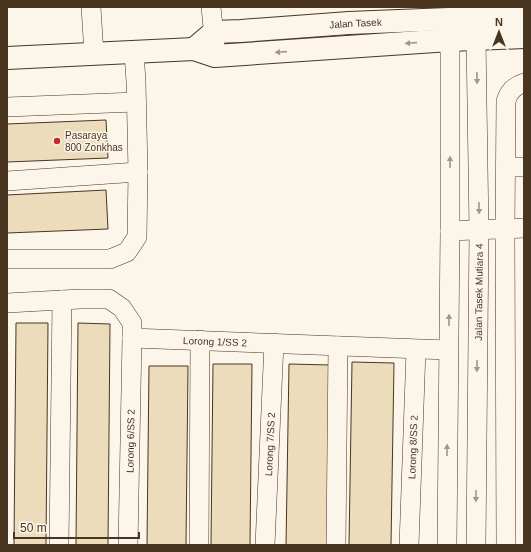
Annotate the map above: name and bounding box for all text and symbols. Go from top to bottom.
north arrow [479,12,519,52]
street label: Jalan Tasek [329,16,383,30]
text: N [495,16,503,28]
one-way arrow [405,39,417,46]
one-way arrow [275,48,287,55]
one-way arrow [473,72,480,84]
place label: Pasaraya 800 Zonkhas [65,130,123,153]
marker: Pasaraya 800 Zonkhas [52,136,62,146]
one-way arrow [447,155,453,168]
one-way arrow [475,202,482,214]
street label: Jalan Tasek Mutiara 4 [472,243,484,341]
one-way arrow [446,313,452,326]
street label: Lorong 1/SS 2 [183,334,248,348]
one-way arrow [474,360,481,372]
street label: Lorong 6/SS 2 [124,408,136,473]
street label: Lorong 7/SS 2 [263,411,276,476]
street label: Lorong 8/SS 2 [406,414,419,479]
one-way arrow [444,444,451,456]
one-way arrow [473,490,479,503]
scale bar [14,514,139,540]
text: 50 m [20,521,47,535]

